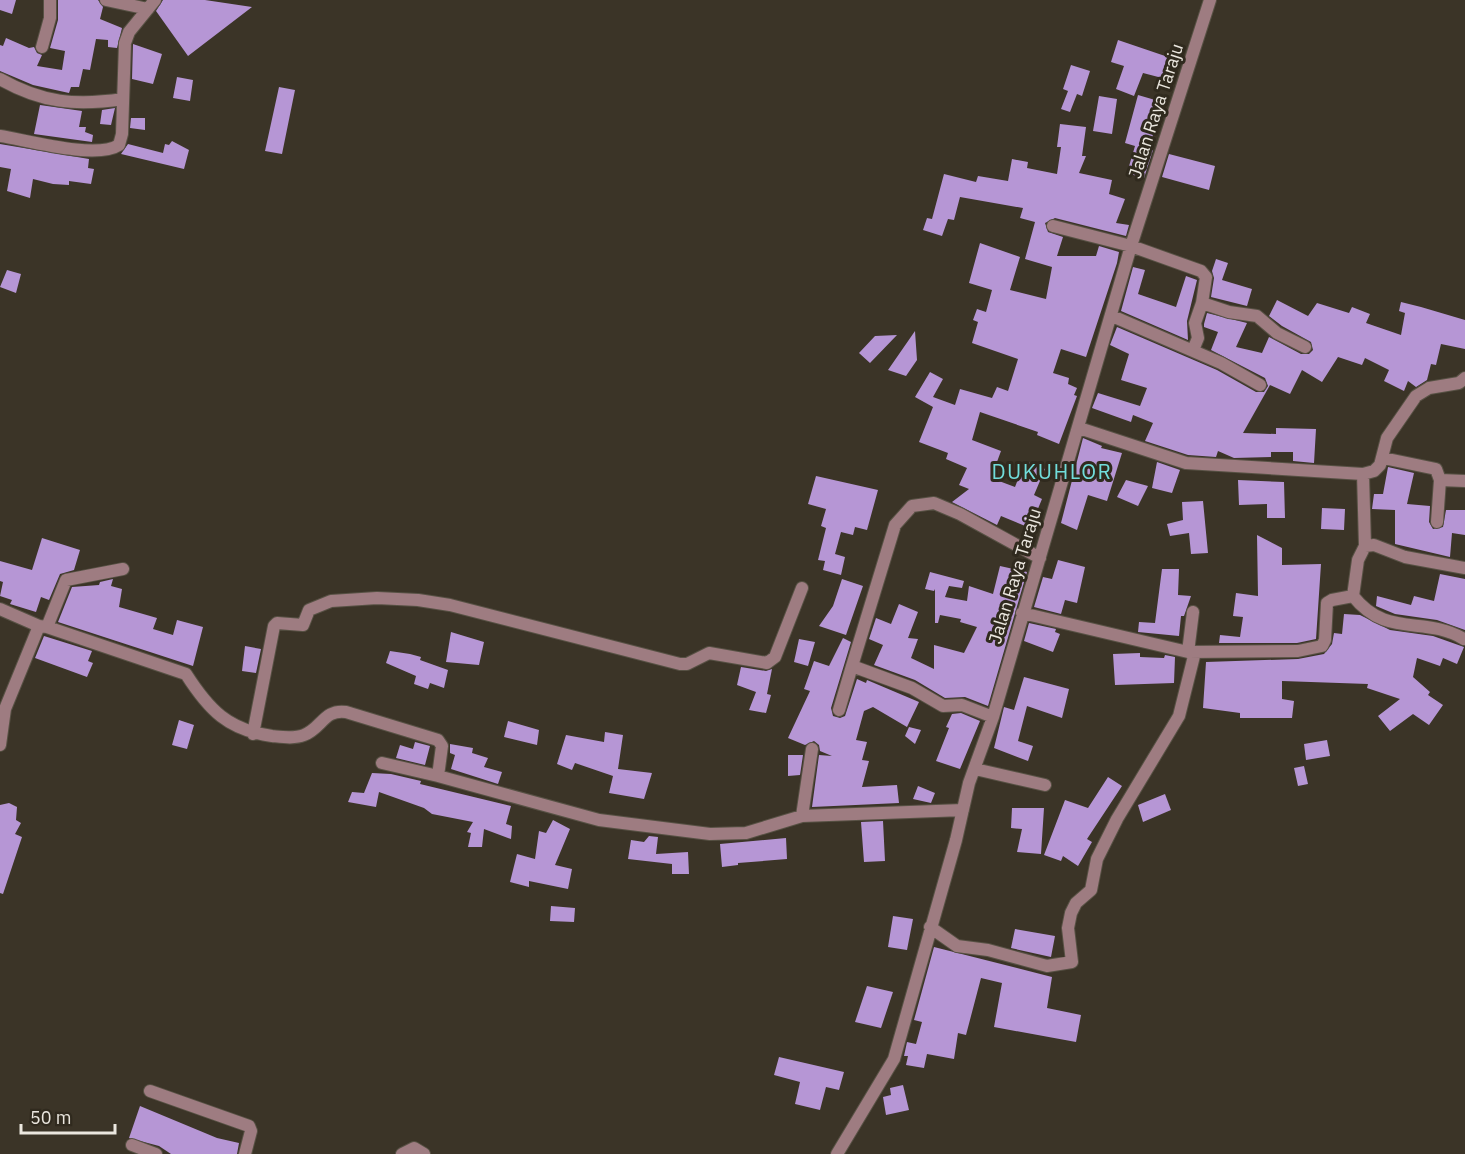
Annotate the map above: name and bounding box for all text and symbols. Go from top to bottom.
street label: Jalan Raya Taraju [1123,40,1188,181]
district label: DUKUHLOR [992,457,1112,485]
street label: Jalan Raya Taraju [983,505,1046,647]
scale bar [21,1097,116,1135]
text: 50 m [30,1106,72,1129]

